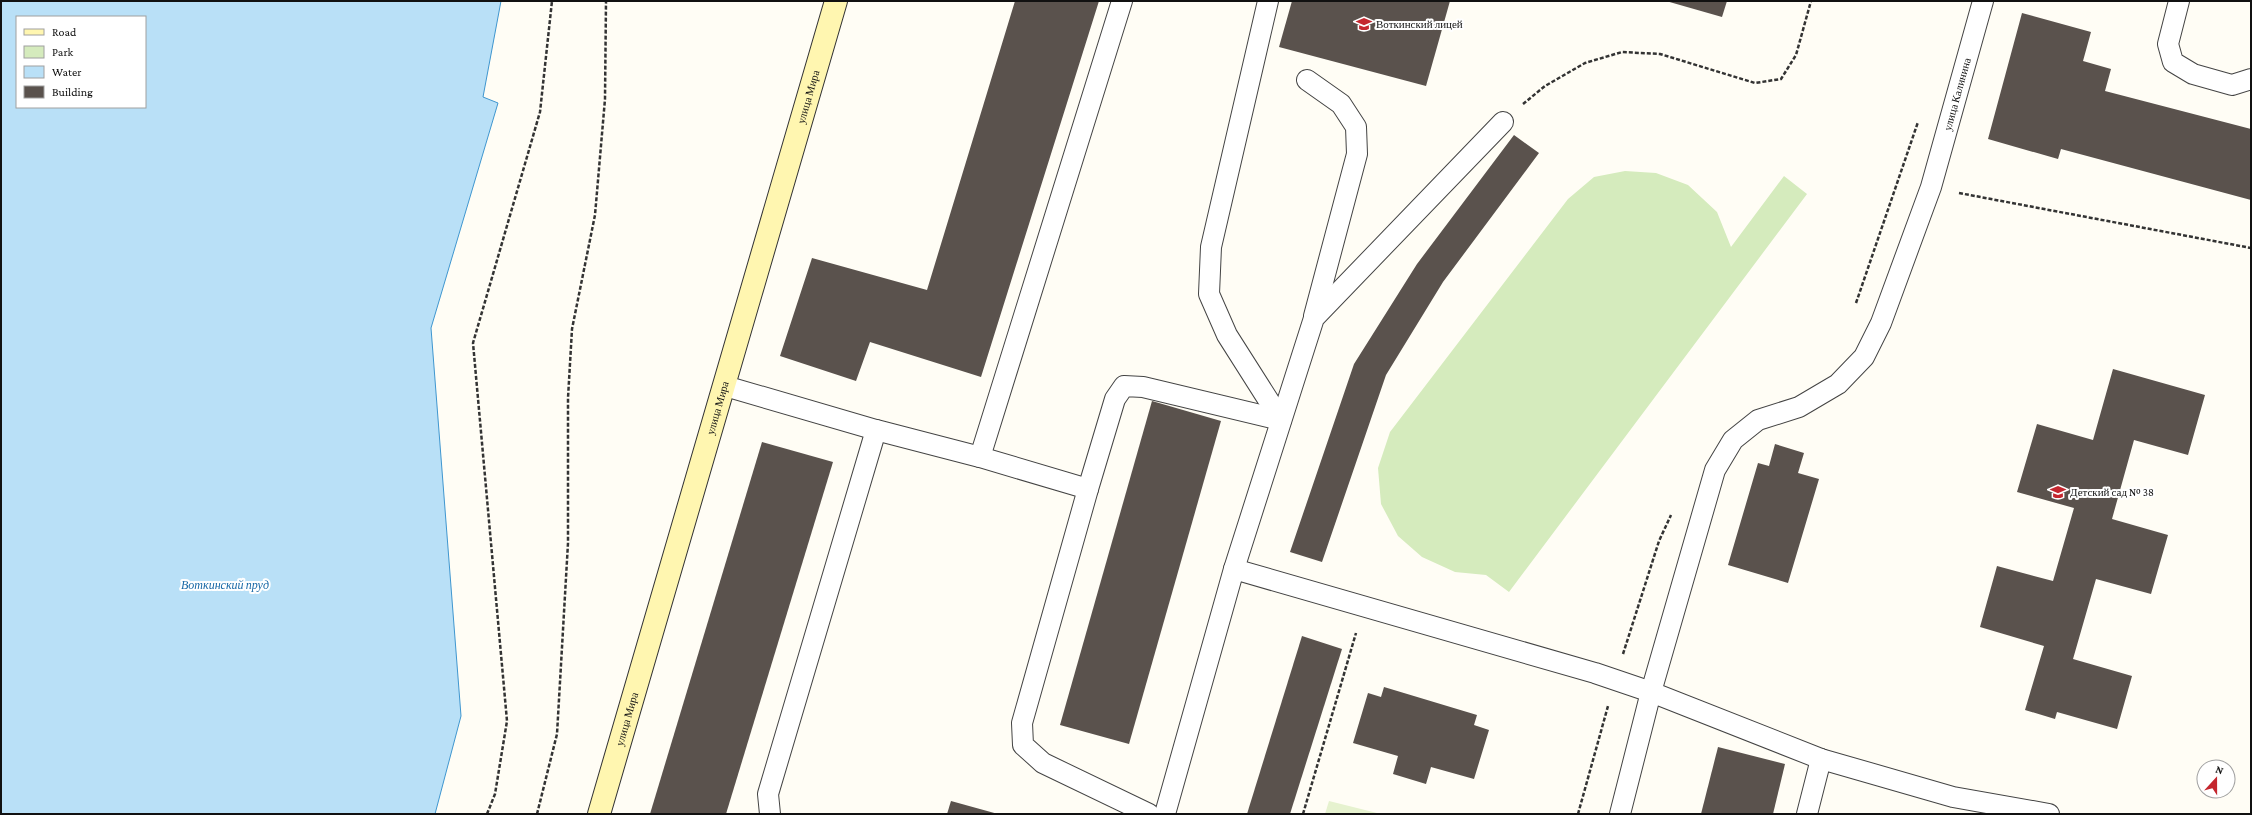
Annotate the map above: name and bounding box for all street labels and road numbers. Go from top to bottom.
street label: улица Калинина [1941,56,1973,132]
street label: улица Мира [795,69,822,125]
street label: улица Мира [704,380,731,436]
street label: улица Мира [613,691,640,747]

